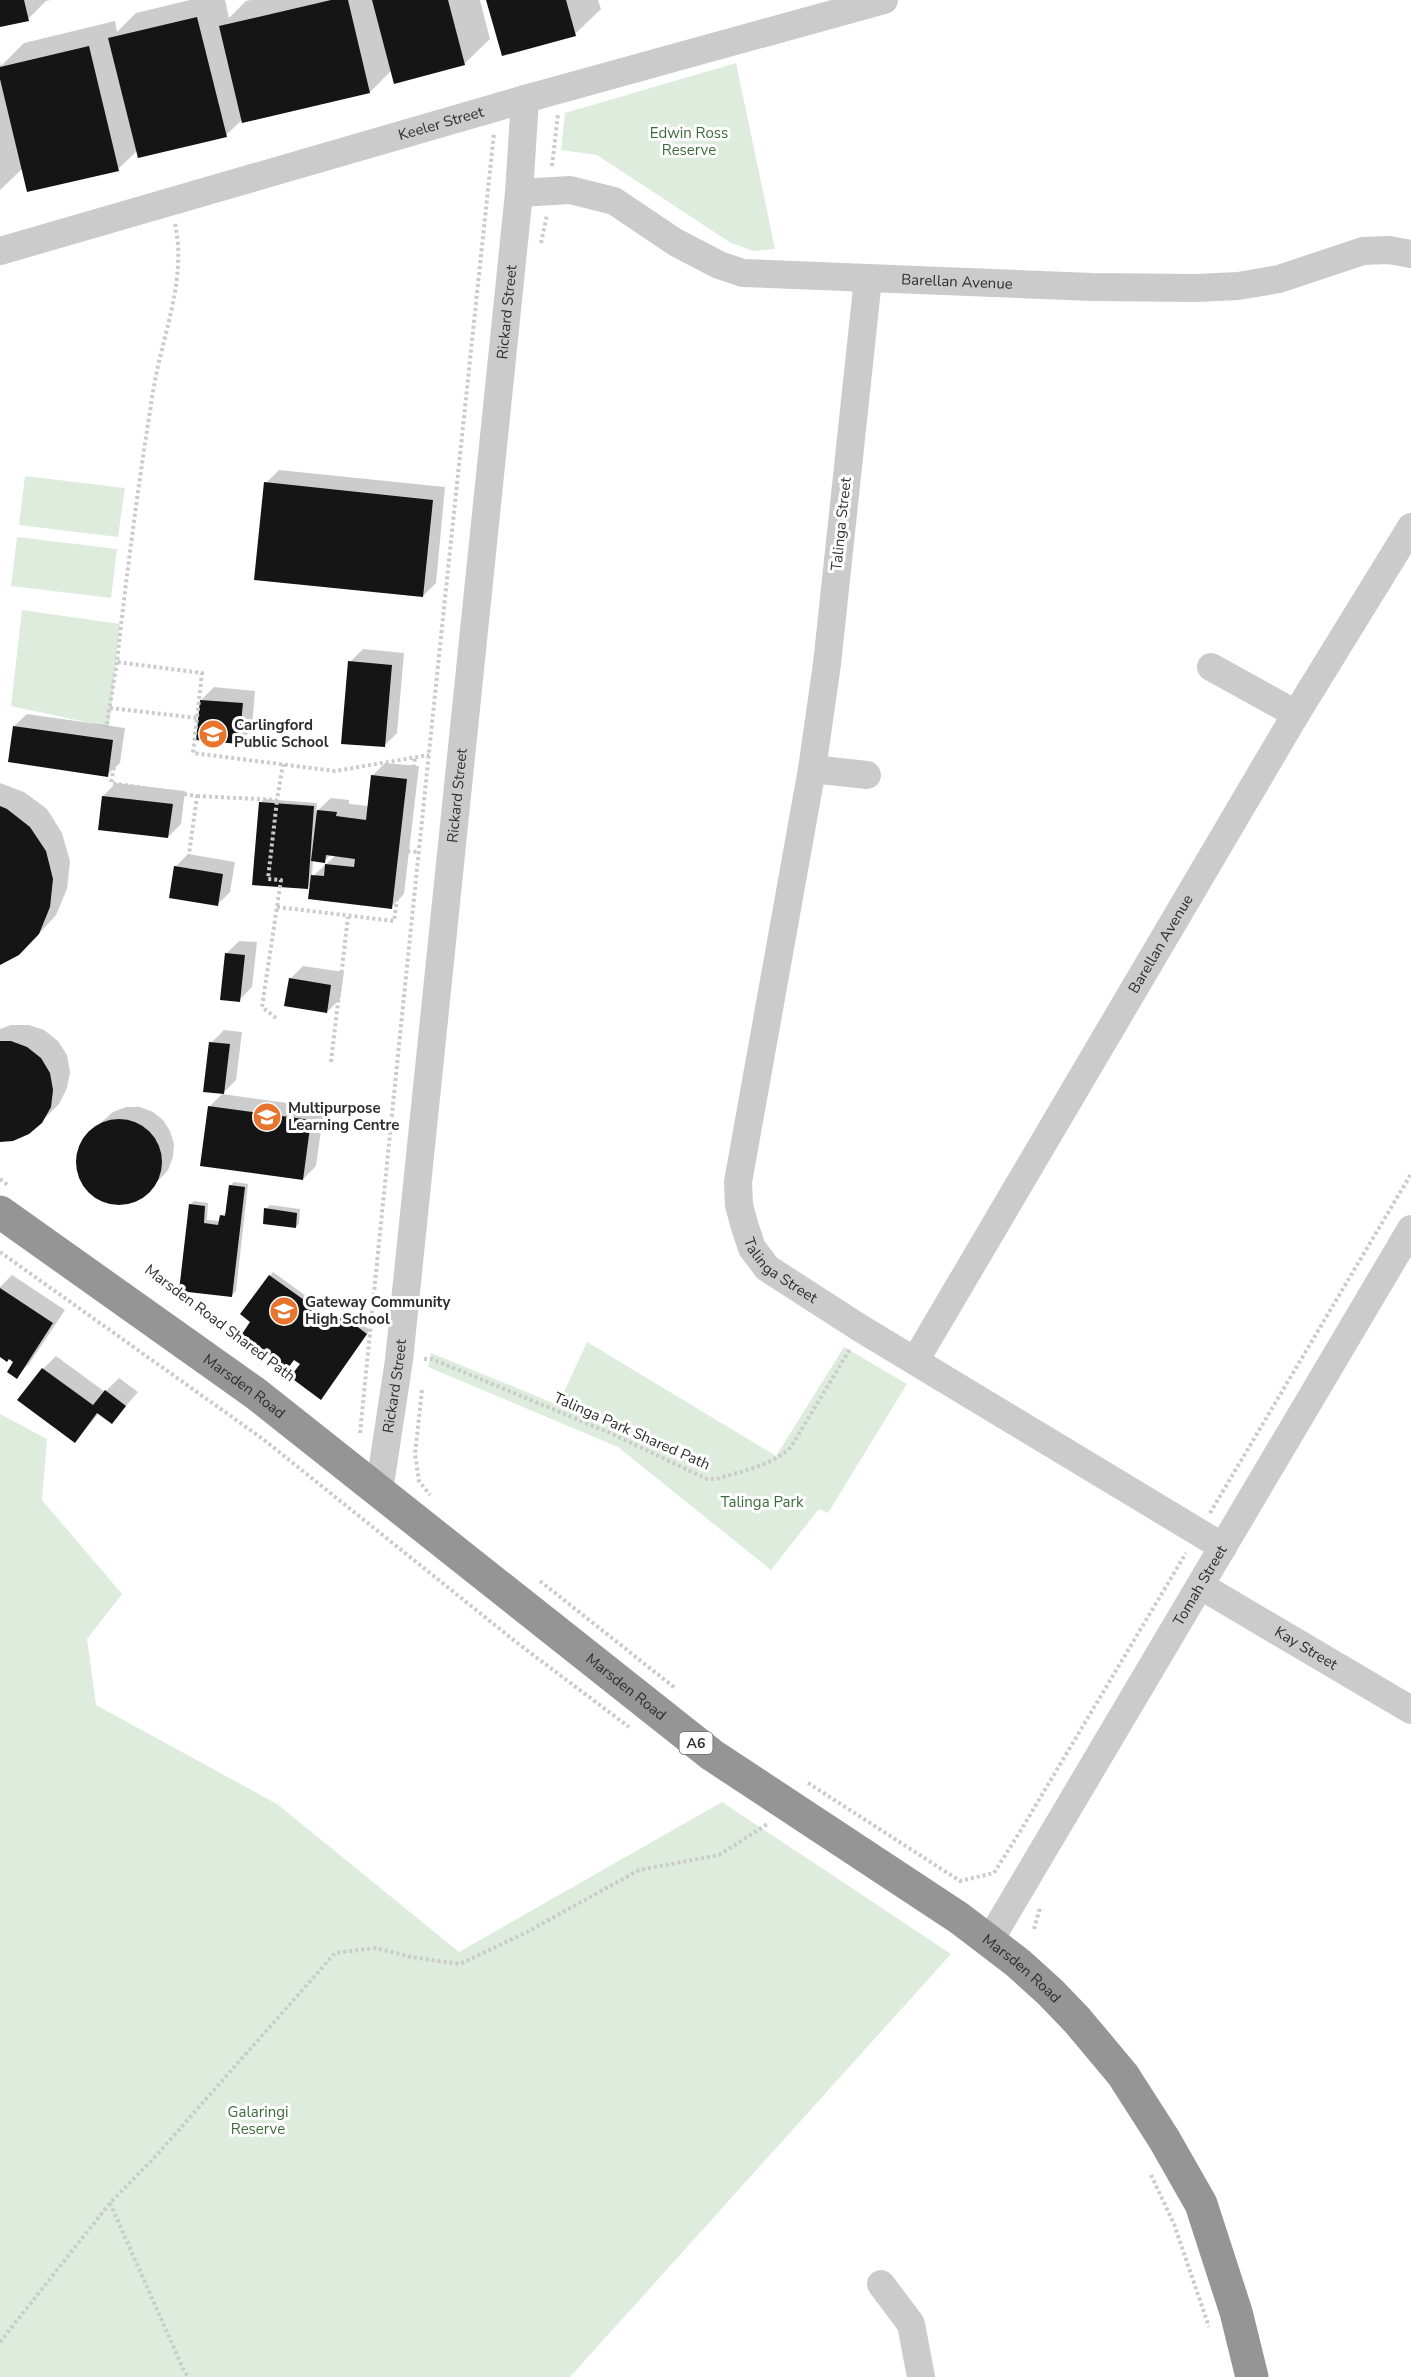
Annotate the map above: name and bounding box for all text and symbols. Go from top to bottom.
street label: Keeler Street [396,101,487,145]
park label: Edwin Ross Reserve [650,123,728,160]
street label: Rickard Street [492,263,522,360]
street label: Barellan Avenue [901,269,1013,294]
street label: Talinga Street [826,476,856,572]
place label: Carlingford Public School [234,715,329,752]
school or university icon: Carlingford Public School [197,718,229,750]
street label: Rickard Street [442,747,472,844]
street label: Barellan Avenue [1124,891,1198,997]
place label: Multipurpose Learning Centre [288,1098,399,1135]
school or university icon: Multipurpose Learning Centre [251,1101,283,1133]
street label: Talinga Street [739,1235,822,1308]
street label: Marsden Road Shared Path [141,1261,299,1385]
place label: Gateway Community High School [305,1292,450,1329]
school or university icon: Gateway Community High School [268,1295,300,1327]
street label: Rickard Street [378,1337,411,1435]
street label: Marsden Road [200,1350,288,1422]
street label: Talinga Park Shared Path [551,1387,713,1475]
park label: Talinga Park [721,1492,804,1512]
street label: Tomah Street [1168,1541,1232,1629]
street label: Kay Street [1271,1622,1342,1675]
street label: Marsden Road [582,1649,670,1725]
road number: A6 [680,1732,712,1754]
street label: Marsden Road [978,1929,1065,2007]
park label: Galaringi Reserve [228,2102,288,2139]

